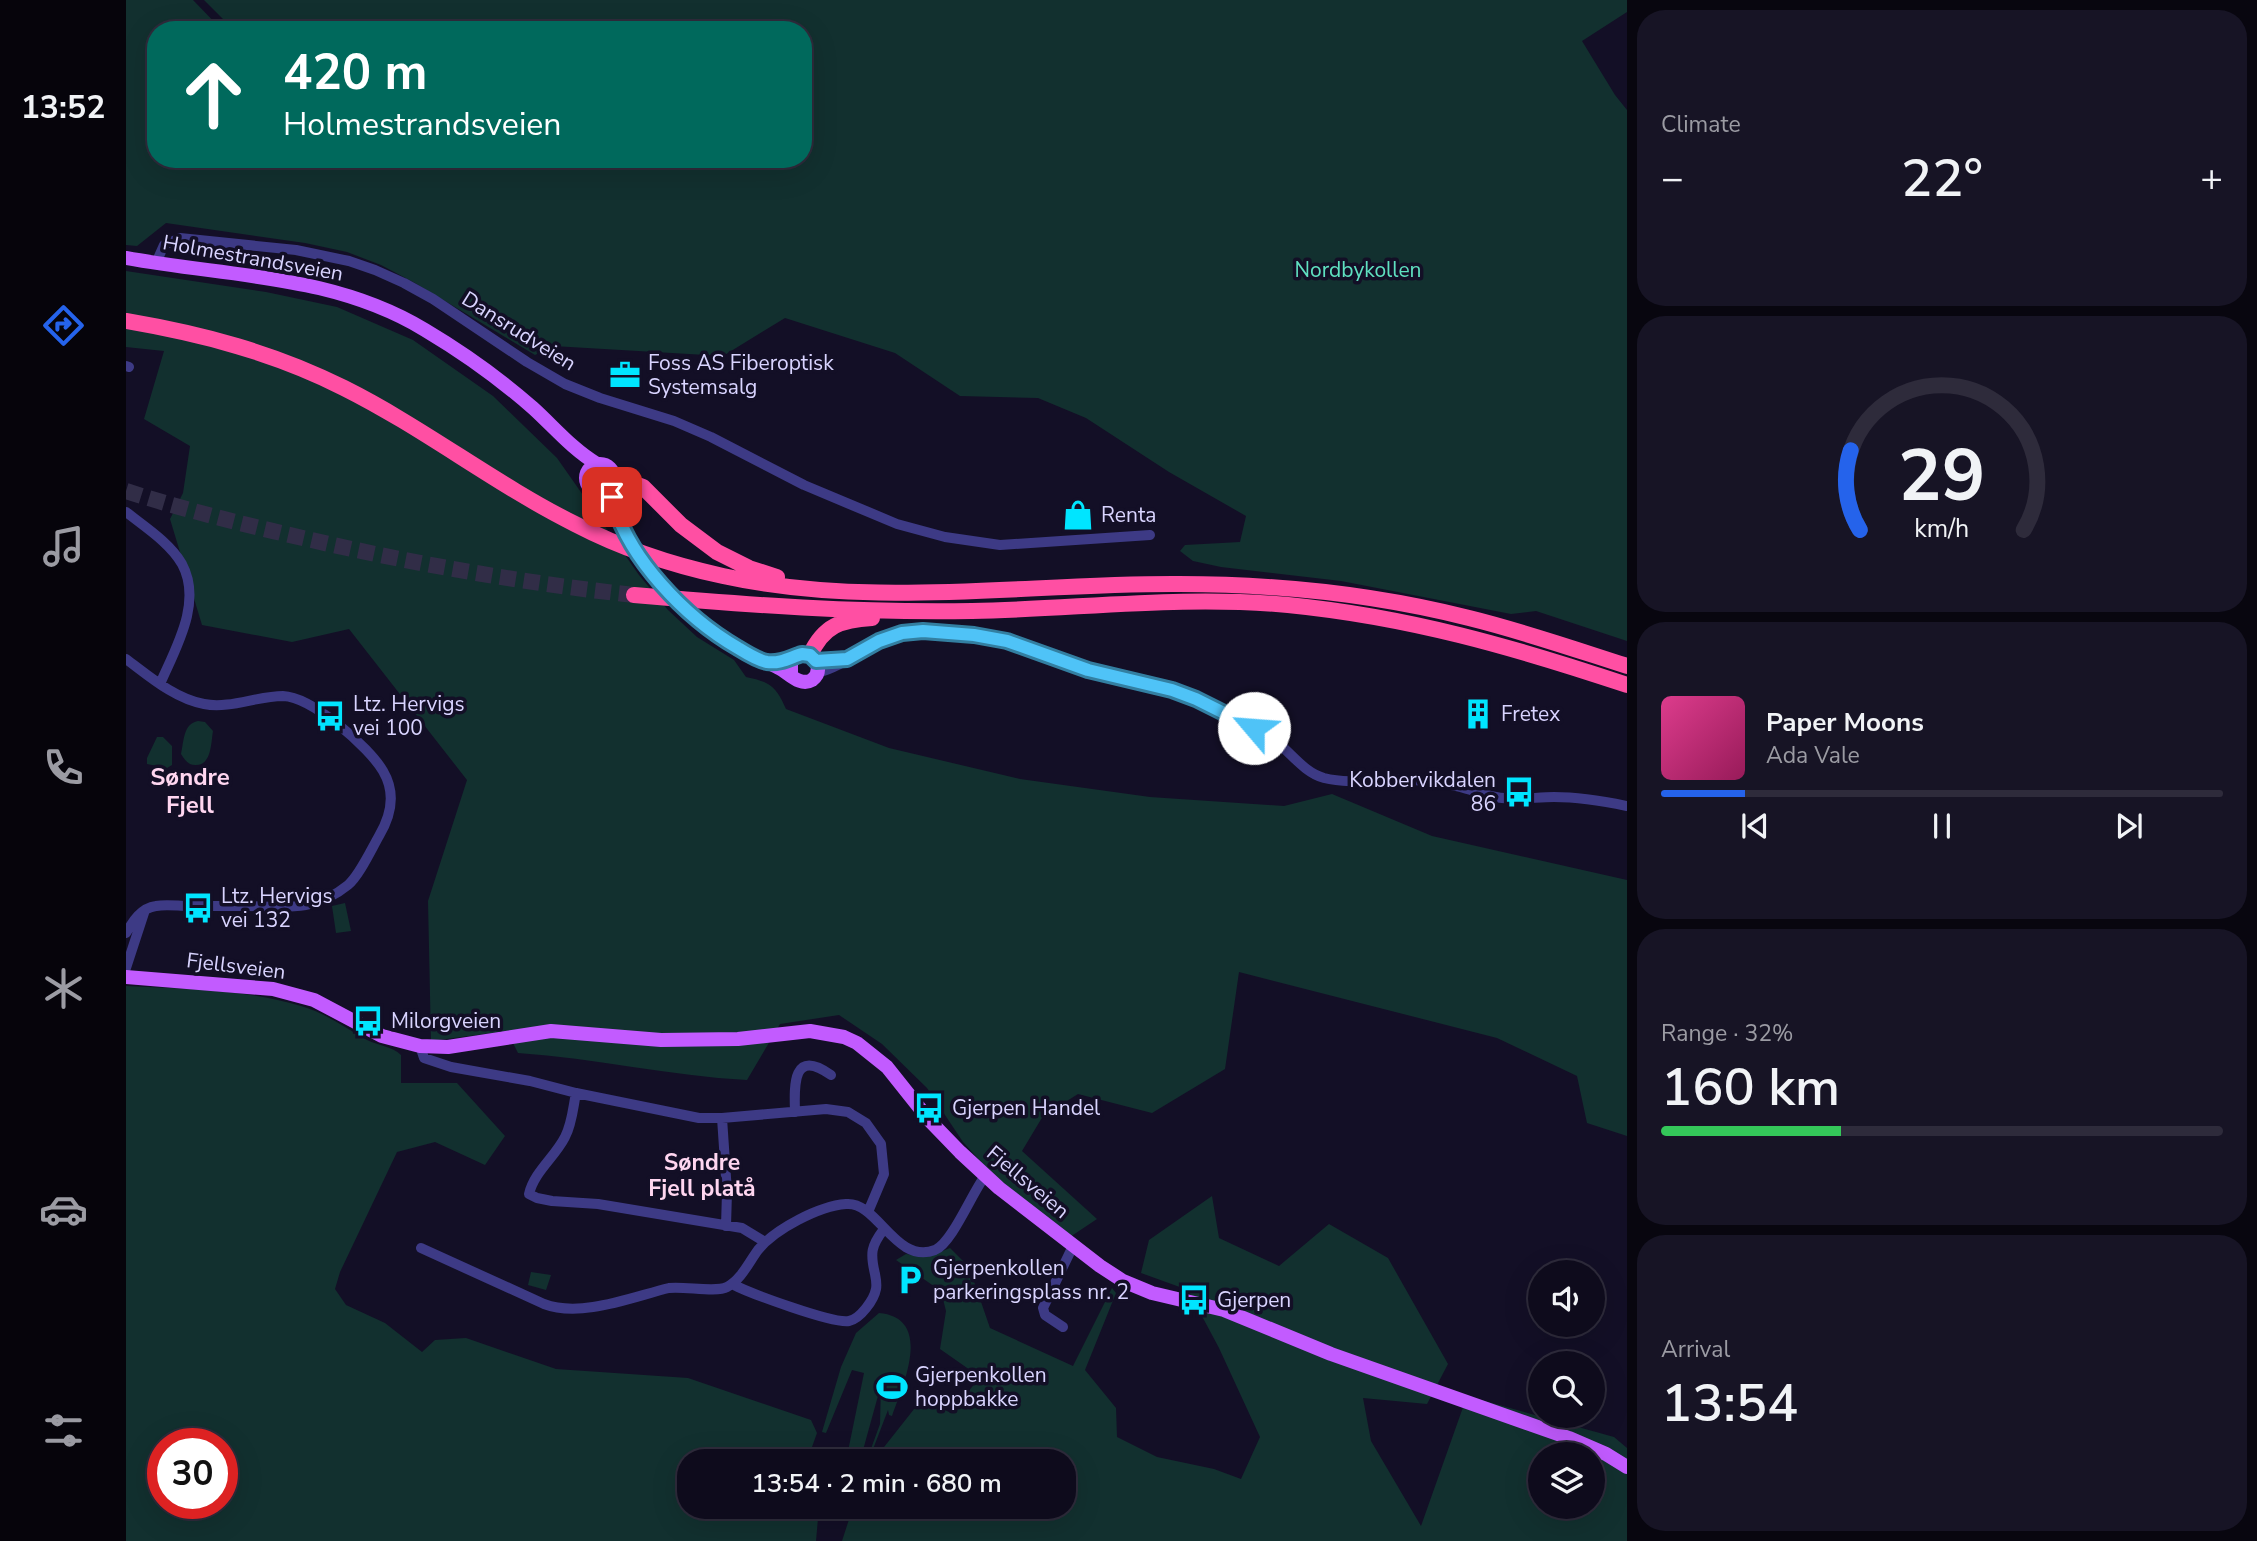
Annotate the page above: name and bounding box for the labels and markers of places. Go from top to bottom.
place label: Foss AS Fiberoptisk Systemsalg [648,349,834,401]
office icon: Foss AS Fiberoptisk Systemsalg [608,358,642,392]
pin [582,467,642,527]
shop icon: Renta [1061,498,1095,532]
place label: Renta [1101,501,1156,529]
place label: Ltz. Hervigs vei 100 [353,690,465,742]
building icon: Fretex [1461,697,1495,731]
bus stop icon: Ltz. Hervigs vei 100 [313,699,347,733]
place label: Fretex [1501,700,1560,728]
place label: Kobbervikdalen 86 [1349,766,1496,818]
bus stop icon: Kobbervikdalen 86 [1502,775,1536,809]
place label: Ltz. Hervigs vei 132 [221,882,333,934]
bus stop icon: Ltz. Hervigs vei 132 [181,891,215,925]
bus stop icon: Milorgveien [351,1004,385,1038]
place label: Milorgveien [391,1007,501,1035]
bus stop icon: Gjerpen Handel [912,1091,946,1125]
place label: Gjerpen Handel [952,1094,1101,1122]
place label: Gjerpenkollen parkeringsplass nr. 2 [933,1254,1129,1306]
parking icon: Gjerpenkollen parkeringsplass nr. 2 [893,1263,927,1297]
bus stop icon: Gjerpen [1177,1283,1211,1317]
place label: Gjerpen [1217,1286,1291,1314]
place label: Gjerpenkollen hoppbakke [915,1361,1047,1413]
sports icon: Gjerpenkollen hoppbakke [875,1370,909,1404]

